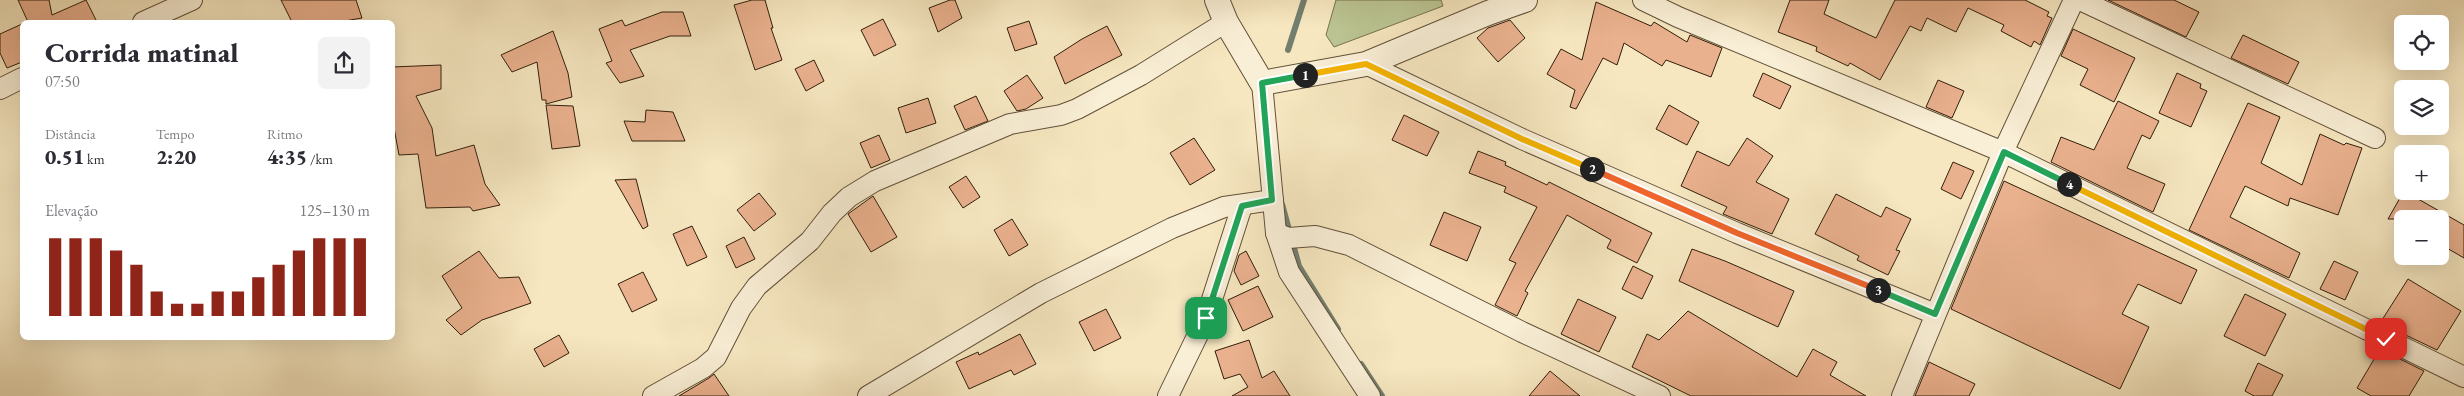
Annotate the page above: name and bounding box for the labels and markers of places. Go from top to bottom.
pin: 1 [1292,62,1318,88]
pin: 2 [1580,156,1604,182]
pin: 4 [2056,172,2082,196]
pin: 3 [1866,278,1890,302]
pin [1185,297,1227,339]
pin [2365,318,2407,360]

